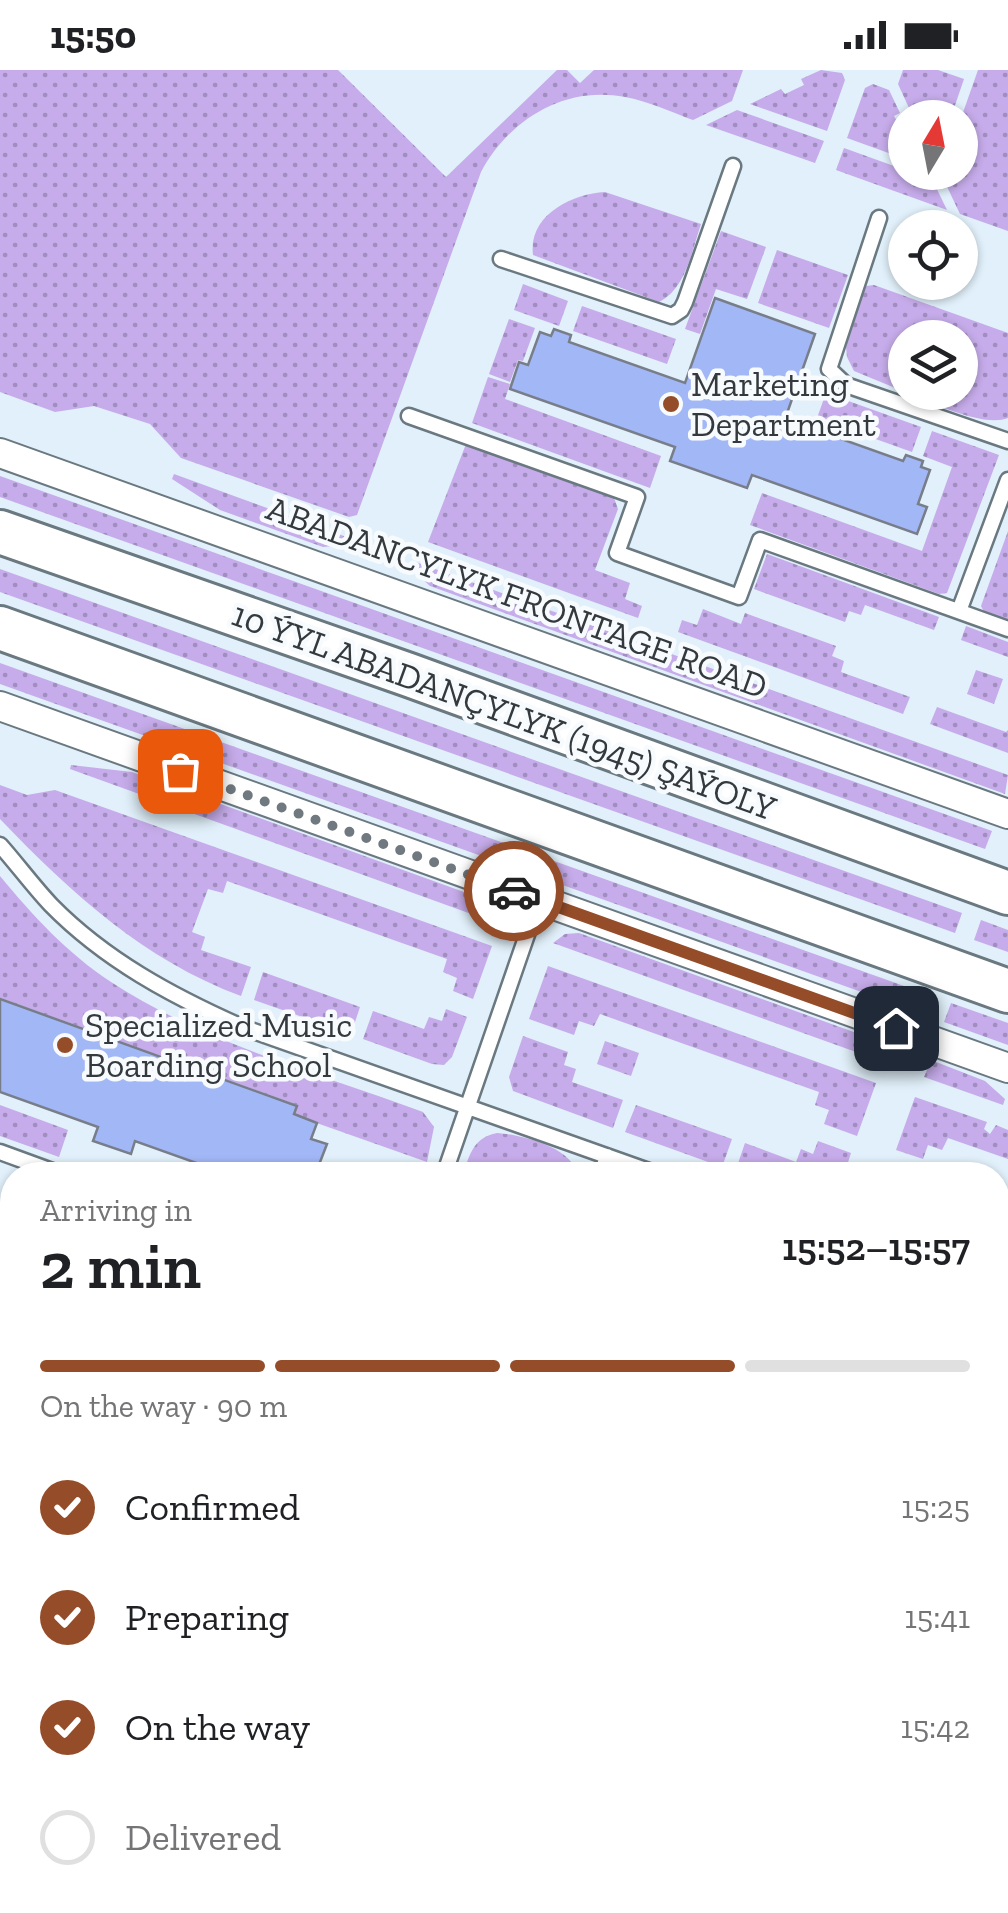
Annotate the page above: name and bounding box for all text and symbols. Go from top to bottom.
text: 15:50 [50,12,136,58]
north arrow [888,100,978,190]
map controls [888,100,978,410]
button: locate [888,210,978,300]
button: layers [888,320,978,410]
place label: Marketing Department [691,363,876,445]
marker: Marketing Department [660,393,682,415]
street label: ABADANCYLYK FRONTAGE ROAD [261,487,773,707]
street label: 10 ÝYL ABADANÇYLYK (1945) ŞAÝOLY [226,593,782,829]
pin [138,729,223,814]
icon: bag [153,744,208,799]
courier [464,841,564,941]
icon: car [487,864,542,919]
pin [854,986,939,1071]
icon: home [869,1001,924,1056]
place label: Specialized Music Boarding School [85,1004,352,1086]
marker: Specialized Music Boarding School [54,1034,76,1056]
text: Arriving in [40,1191,192,1229]
text: 15:52–15:57 [782,1224,970,1270]
text: 2 min [40,1227,201,1305]
text: On the way · 90 m [40,1387,287,1425]
icon: check [40,1480,95,1535]
text: Confirmed [125,1484,300,1530]
text: 15:25 [901,1488,970,1526]
icon: check [40,1590,95,1645]
text: Preparing [125,1594,289,1640]
text: 15:41 [905,1598,970,1636]
icon: check [40,1700,95,1755]
text: On the way [125,1704,310,1750]
text: 15:42 [900,1708,970,1746]
text: Delivered [125,1814,281,1860]

